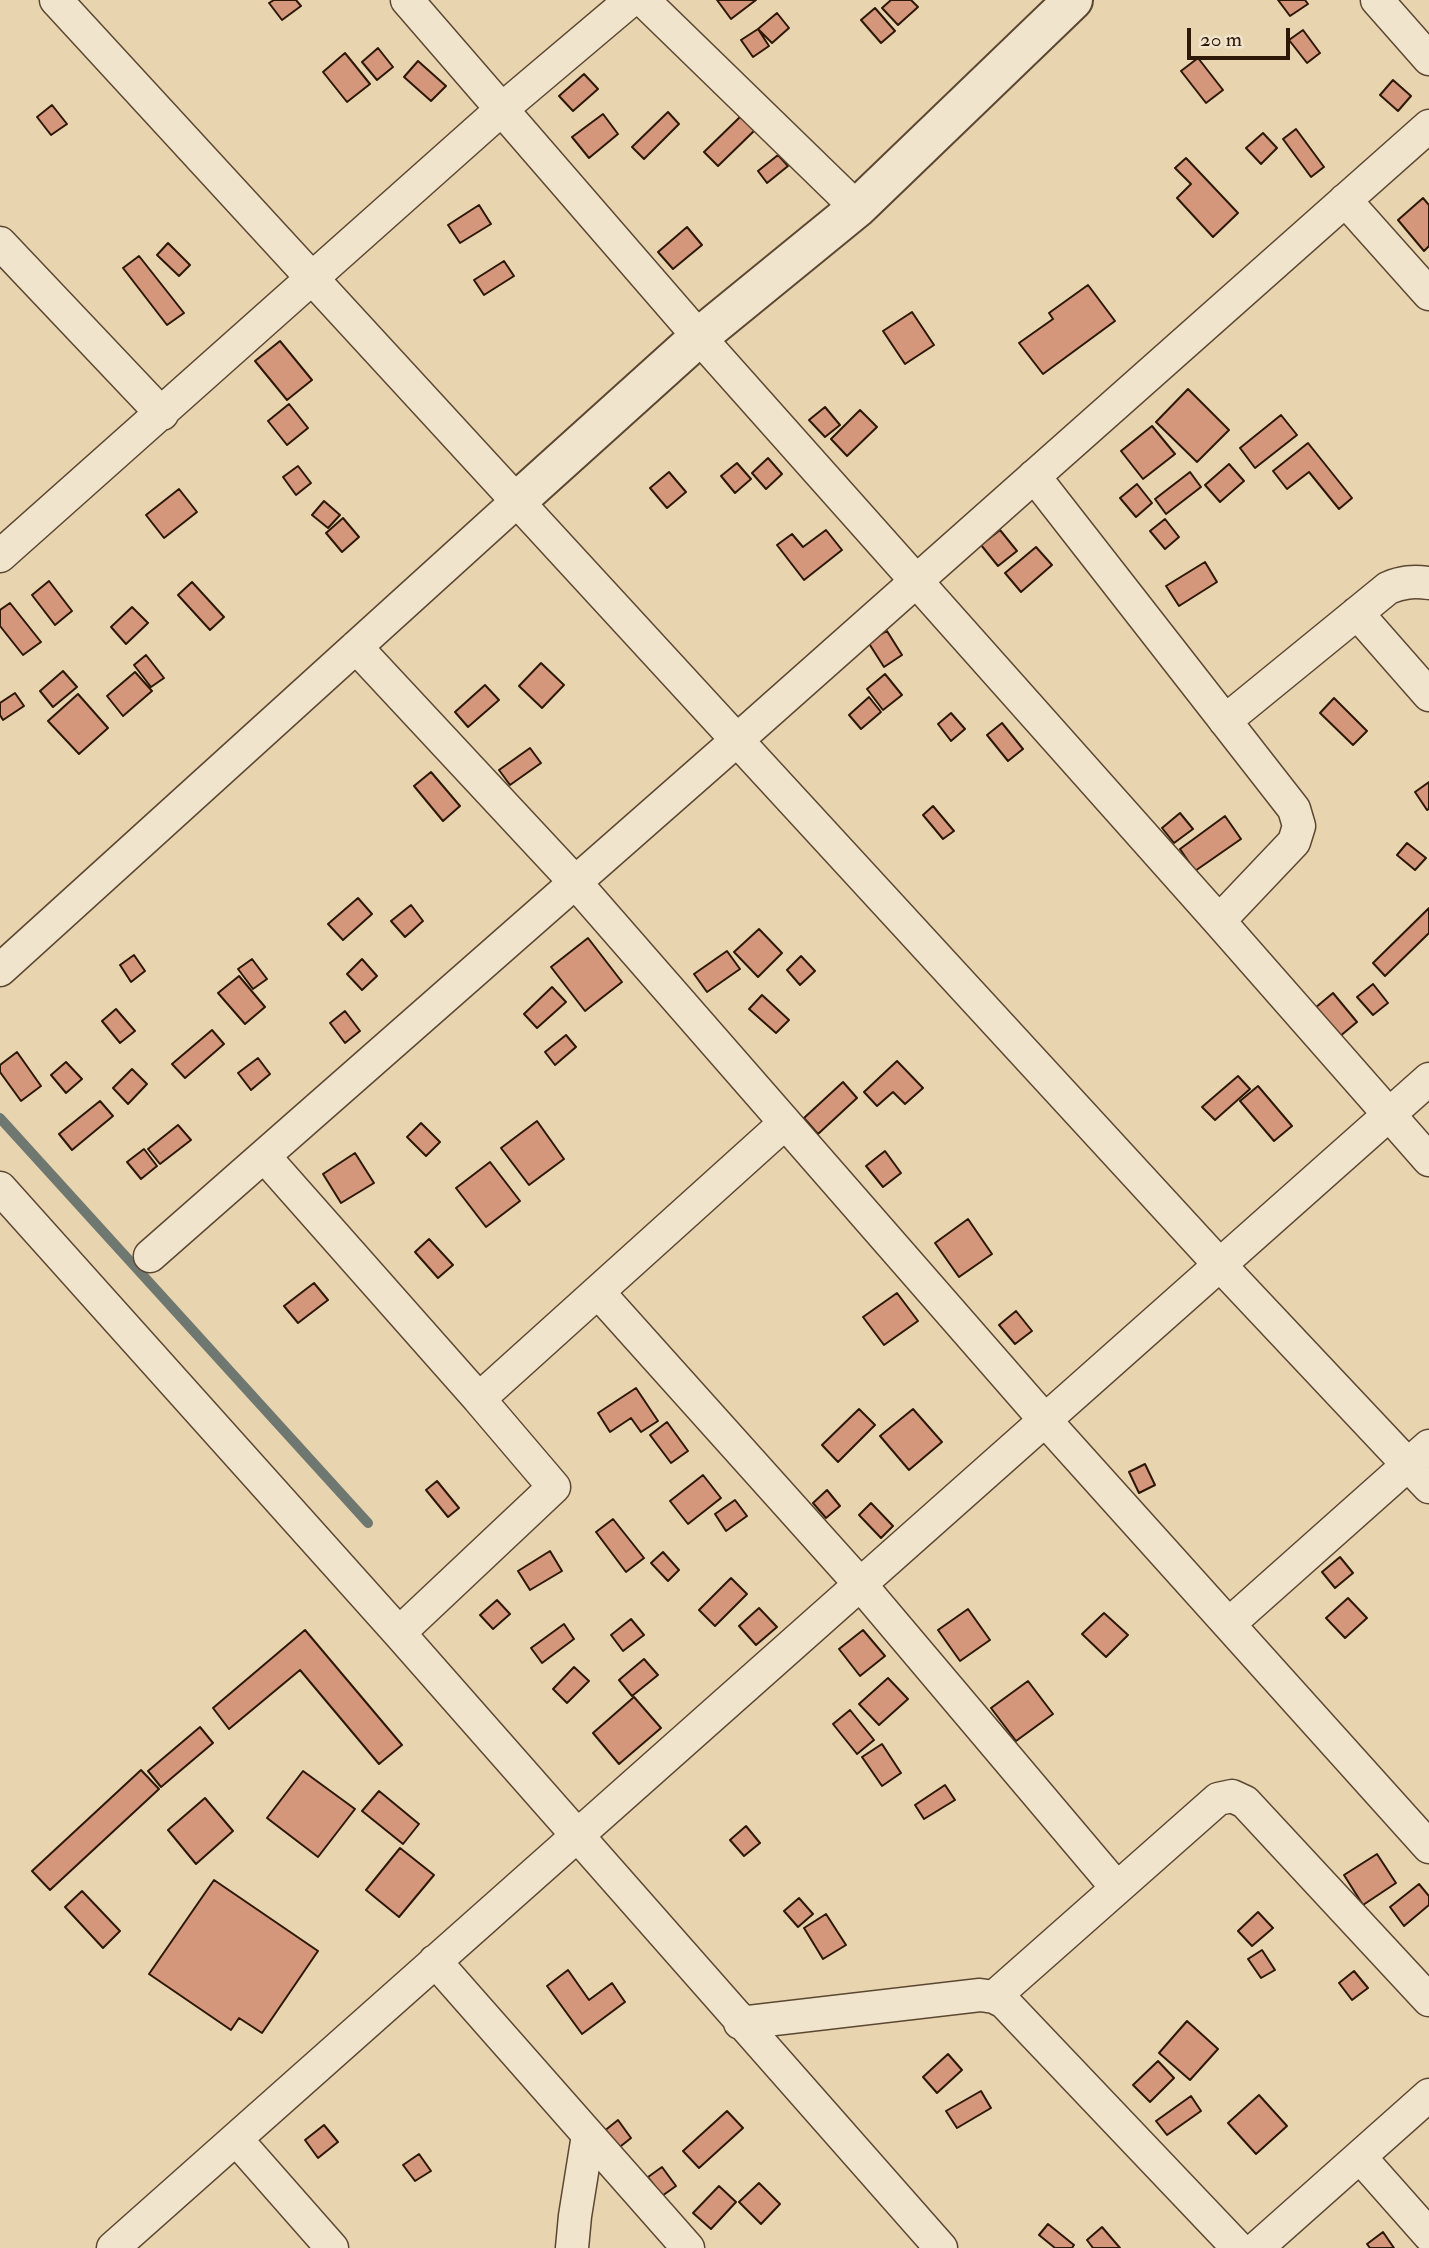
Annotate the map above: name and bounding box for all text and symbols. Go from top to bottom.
scale bar [1191,14,1294,58]
text: 20 m [1200,26,1242,53]

